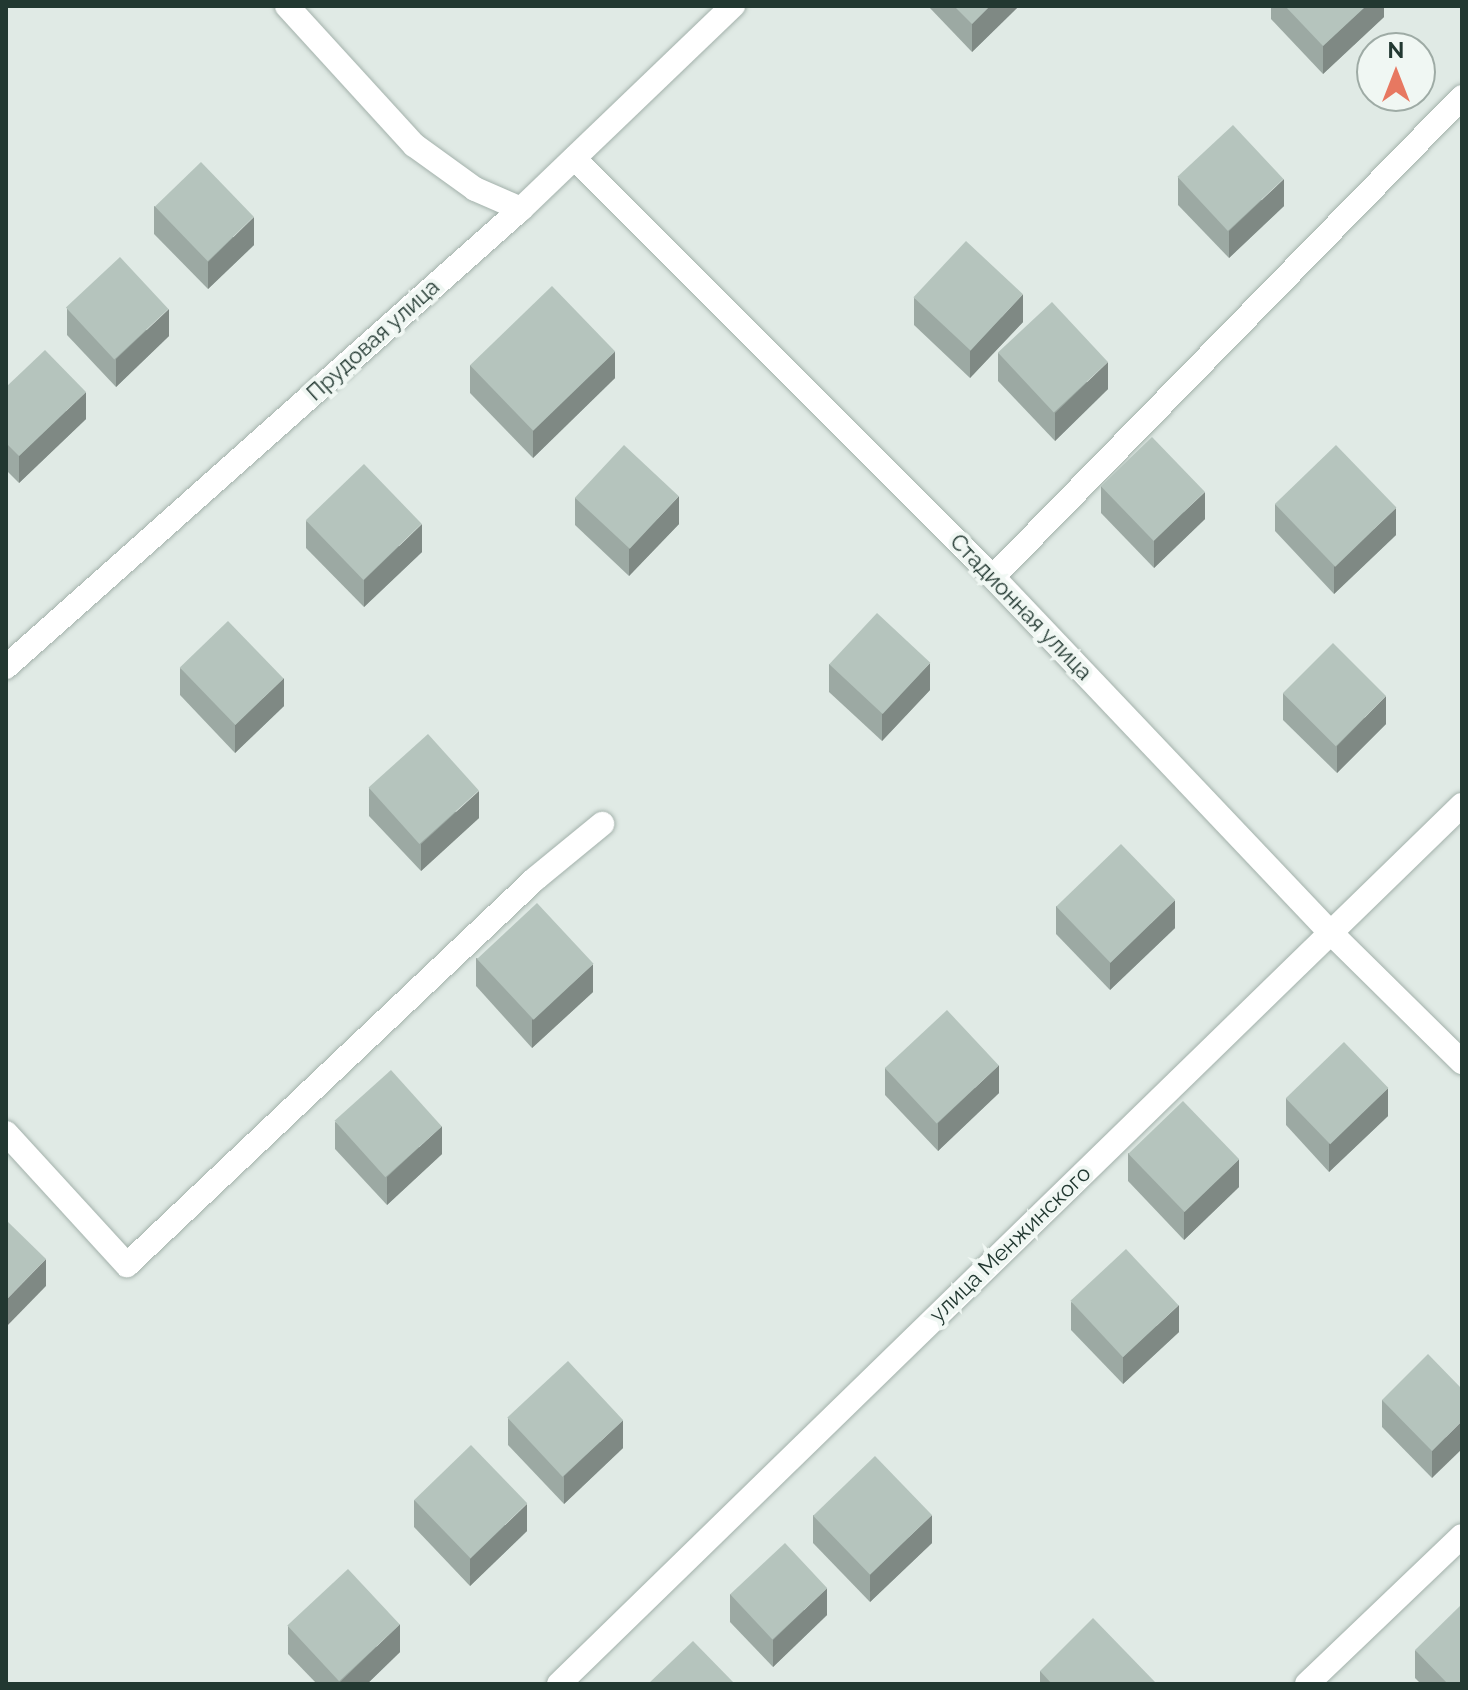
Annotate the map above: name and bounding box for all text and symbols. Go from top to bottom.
north arrow [1356,32,1436,112]
text: N [1388,37,1404,63]
street label: Прудовая улица [301,273,445,407]
street label: Стадионная улица [944,528,1098,686]
street label: улица Менжинского [924,1160,1096,1328]

